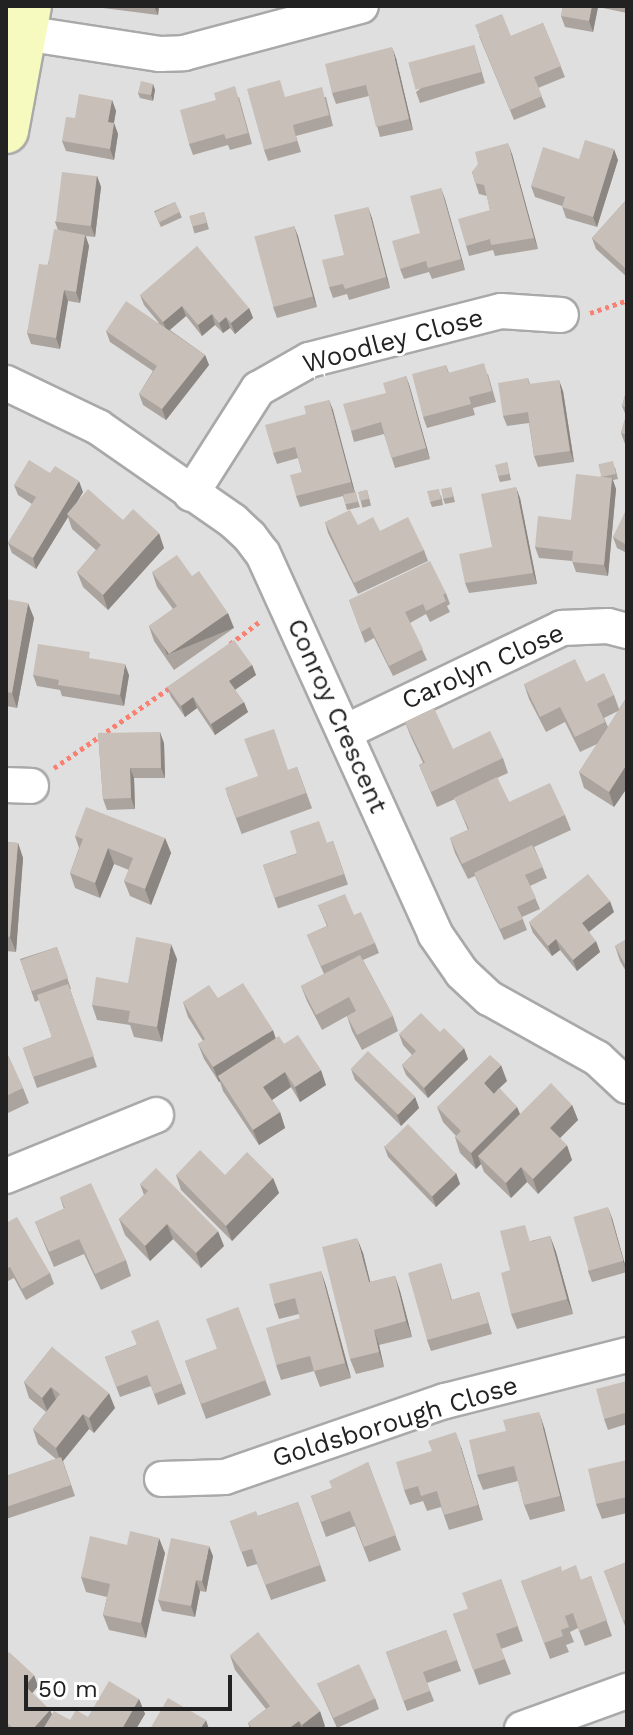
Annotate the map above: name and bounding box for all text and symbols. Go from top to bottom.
street label: Woodley Close [299,302,487,380]
street label: Conroy Crescent [280,614,394,818]
street label: Carolyn Close [397,617,569,717]
street label: Goldsborough Close [269,1370,521,1474]
scale bar [28,1659,236,1709]
text: 50 m [38,1675,98,1703]

